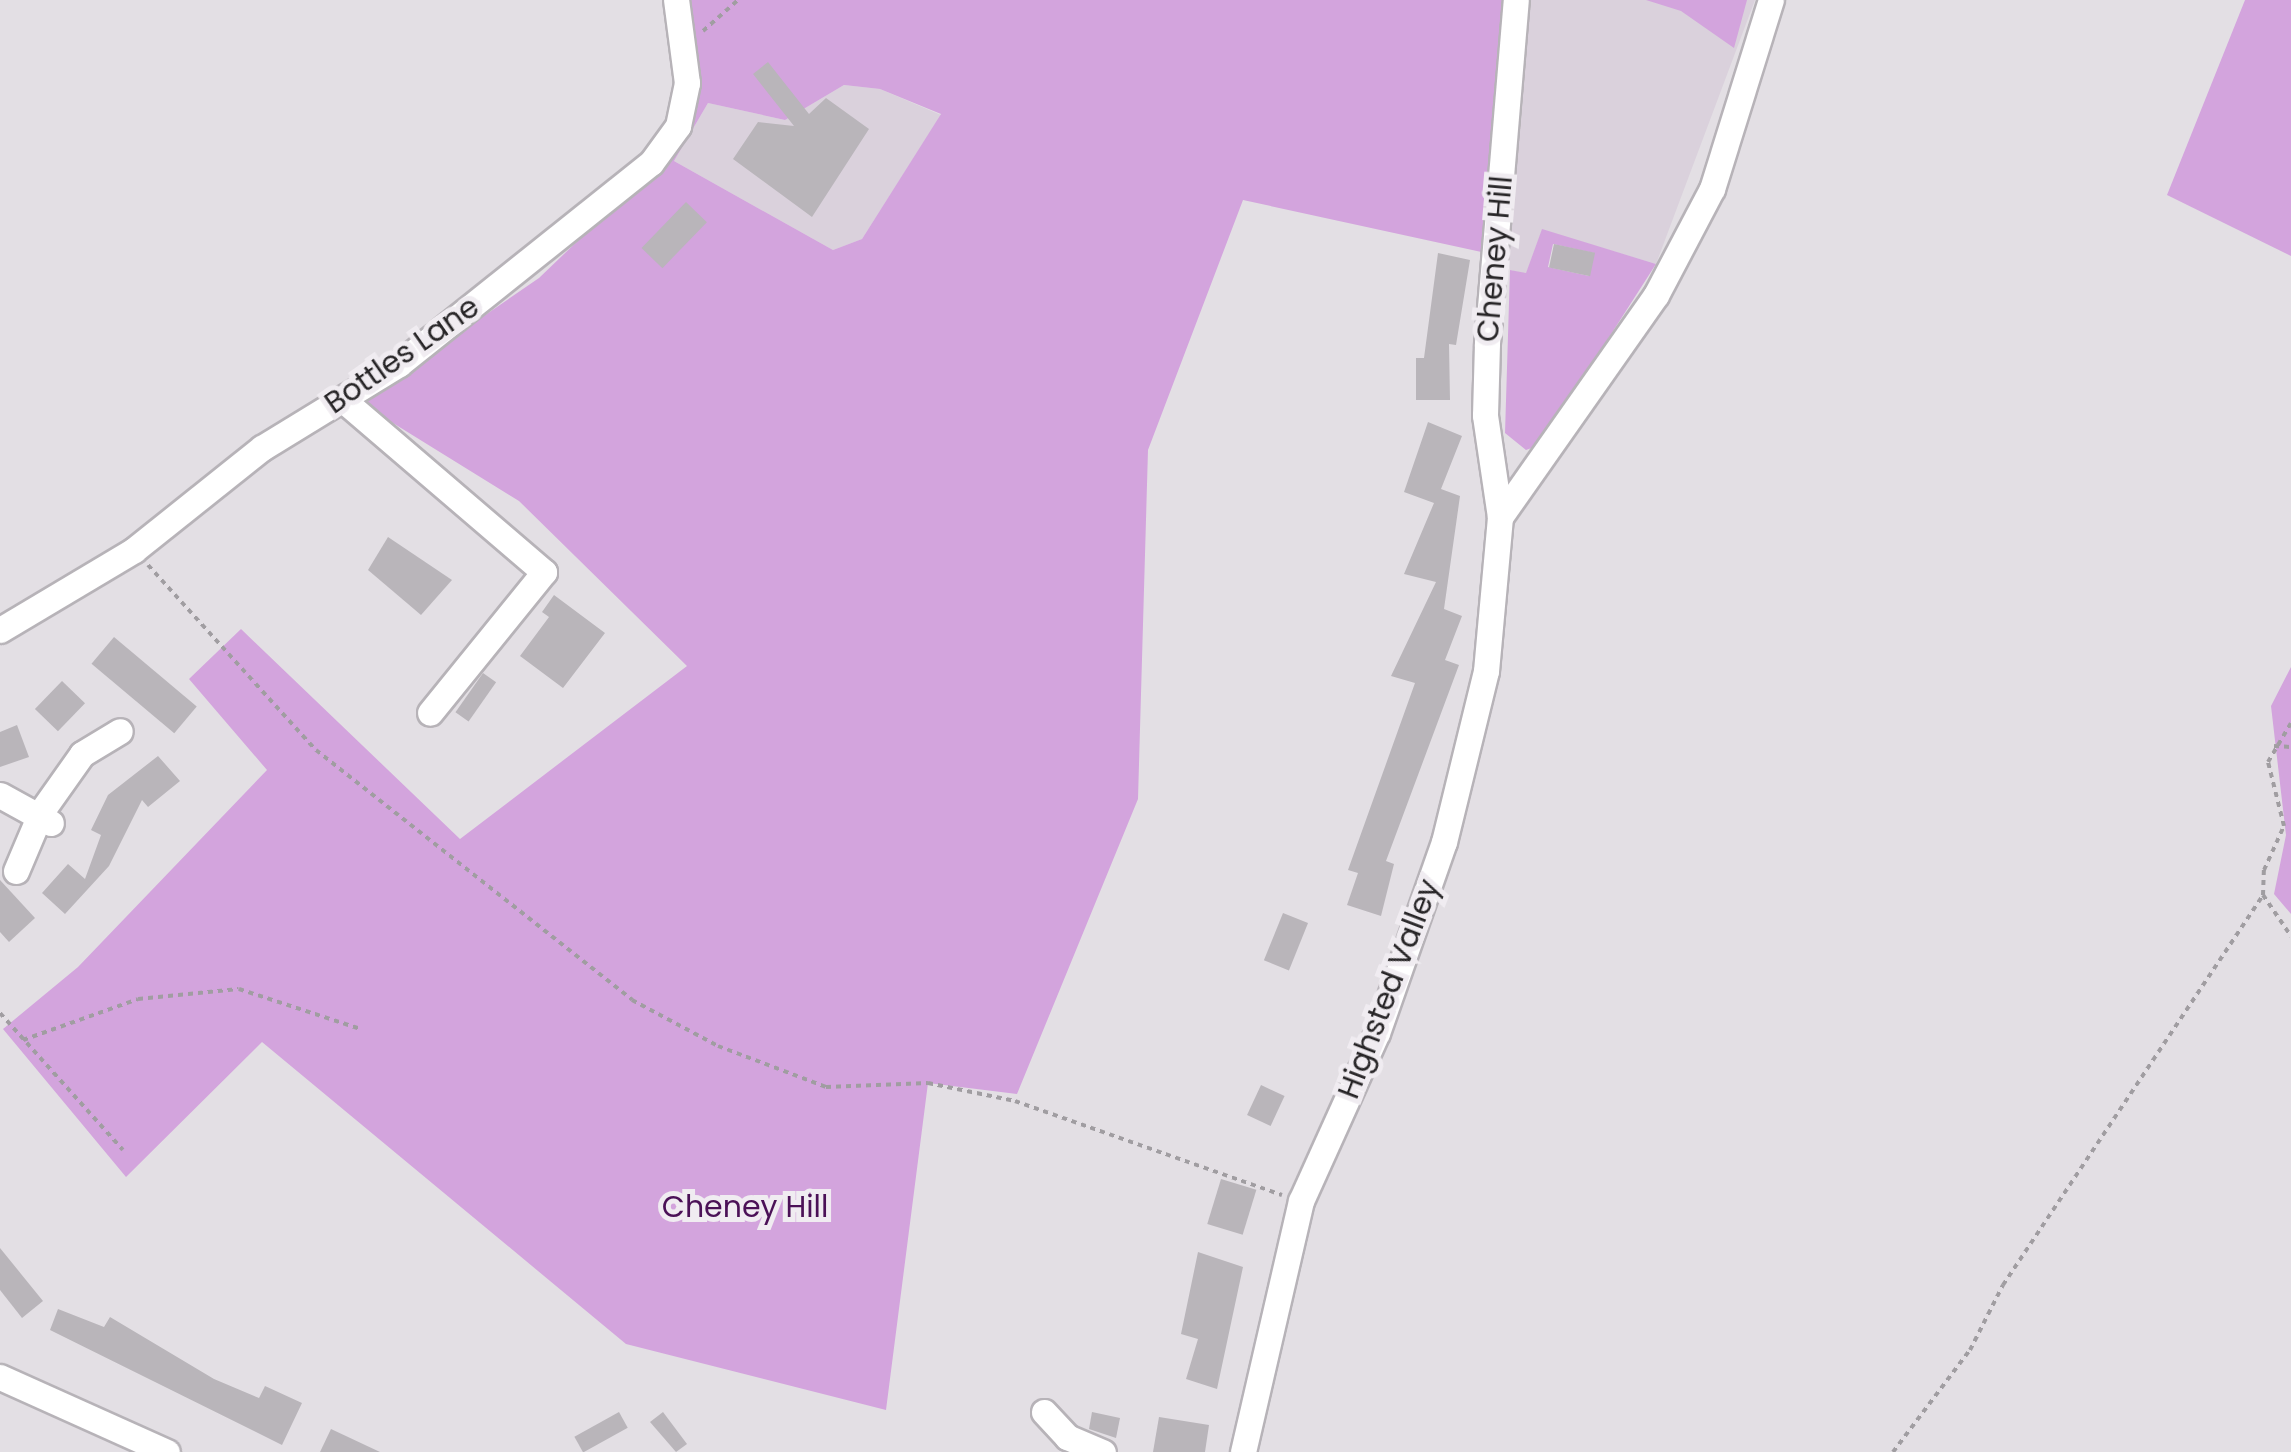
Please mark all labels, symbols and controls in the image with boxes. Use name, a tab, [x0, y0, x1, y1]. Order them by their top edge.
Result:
street label: Cheney Hill	[1470, 174, 1520, 344]
street label: Bottles Lane	[318, 289, 486, 421]
street label: Highsted Valley	[1331, 874, 1447, 1104]
park label: Cheney Hill	[662, 1189, 828, 1225]

